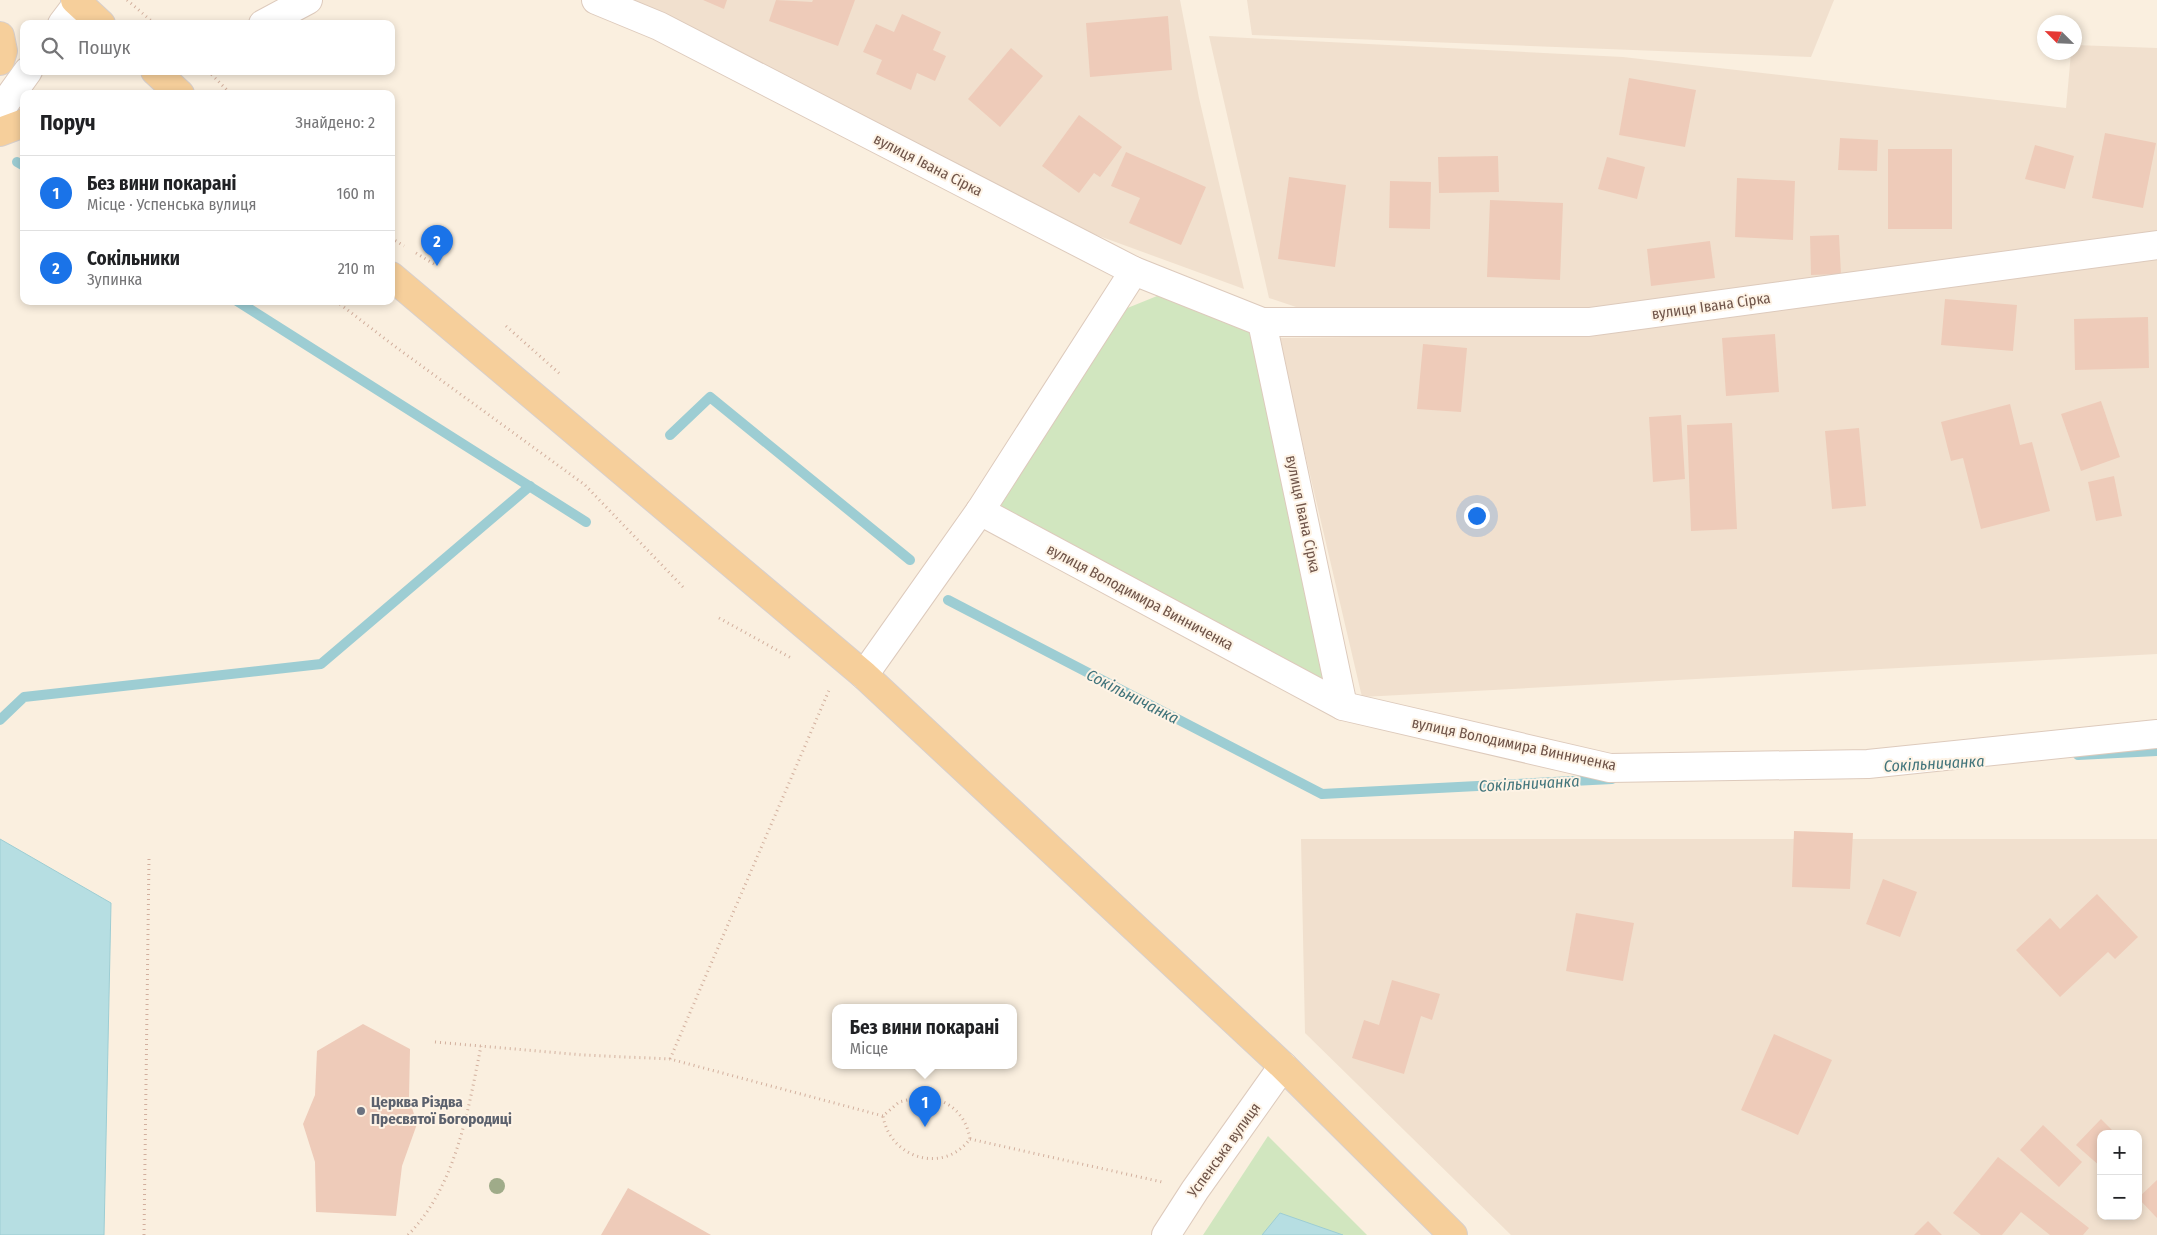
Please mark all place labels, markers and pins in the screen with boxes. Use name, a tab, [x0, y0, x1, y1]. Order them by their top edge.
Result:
pin: 2	[421, 225, 453, 266]
pin: 1	[909, 1086, 941, 1127]
place label: Церква Різдва Пресвятої Богородиці	[371, 1093, 512, 1128]
marker: Церква Різдва Пресвятої Богородиці	[355, 1105, 367, 1117]

